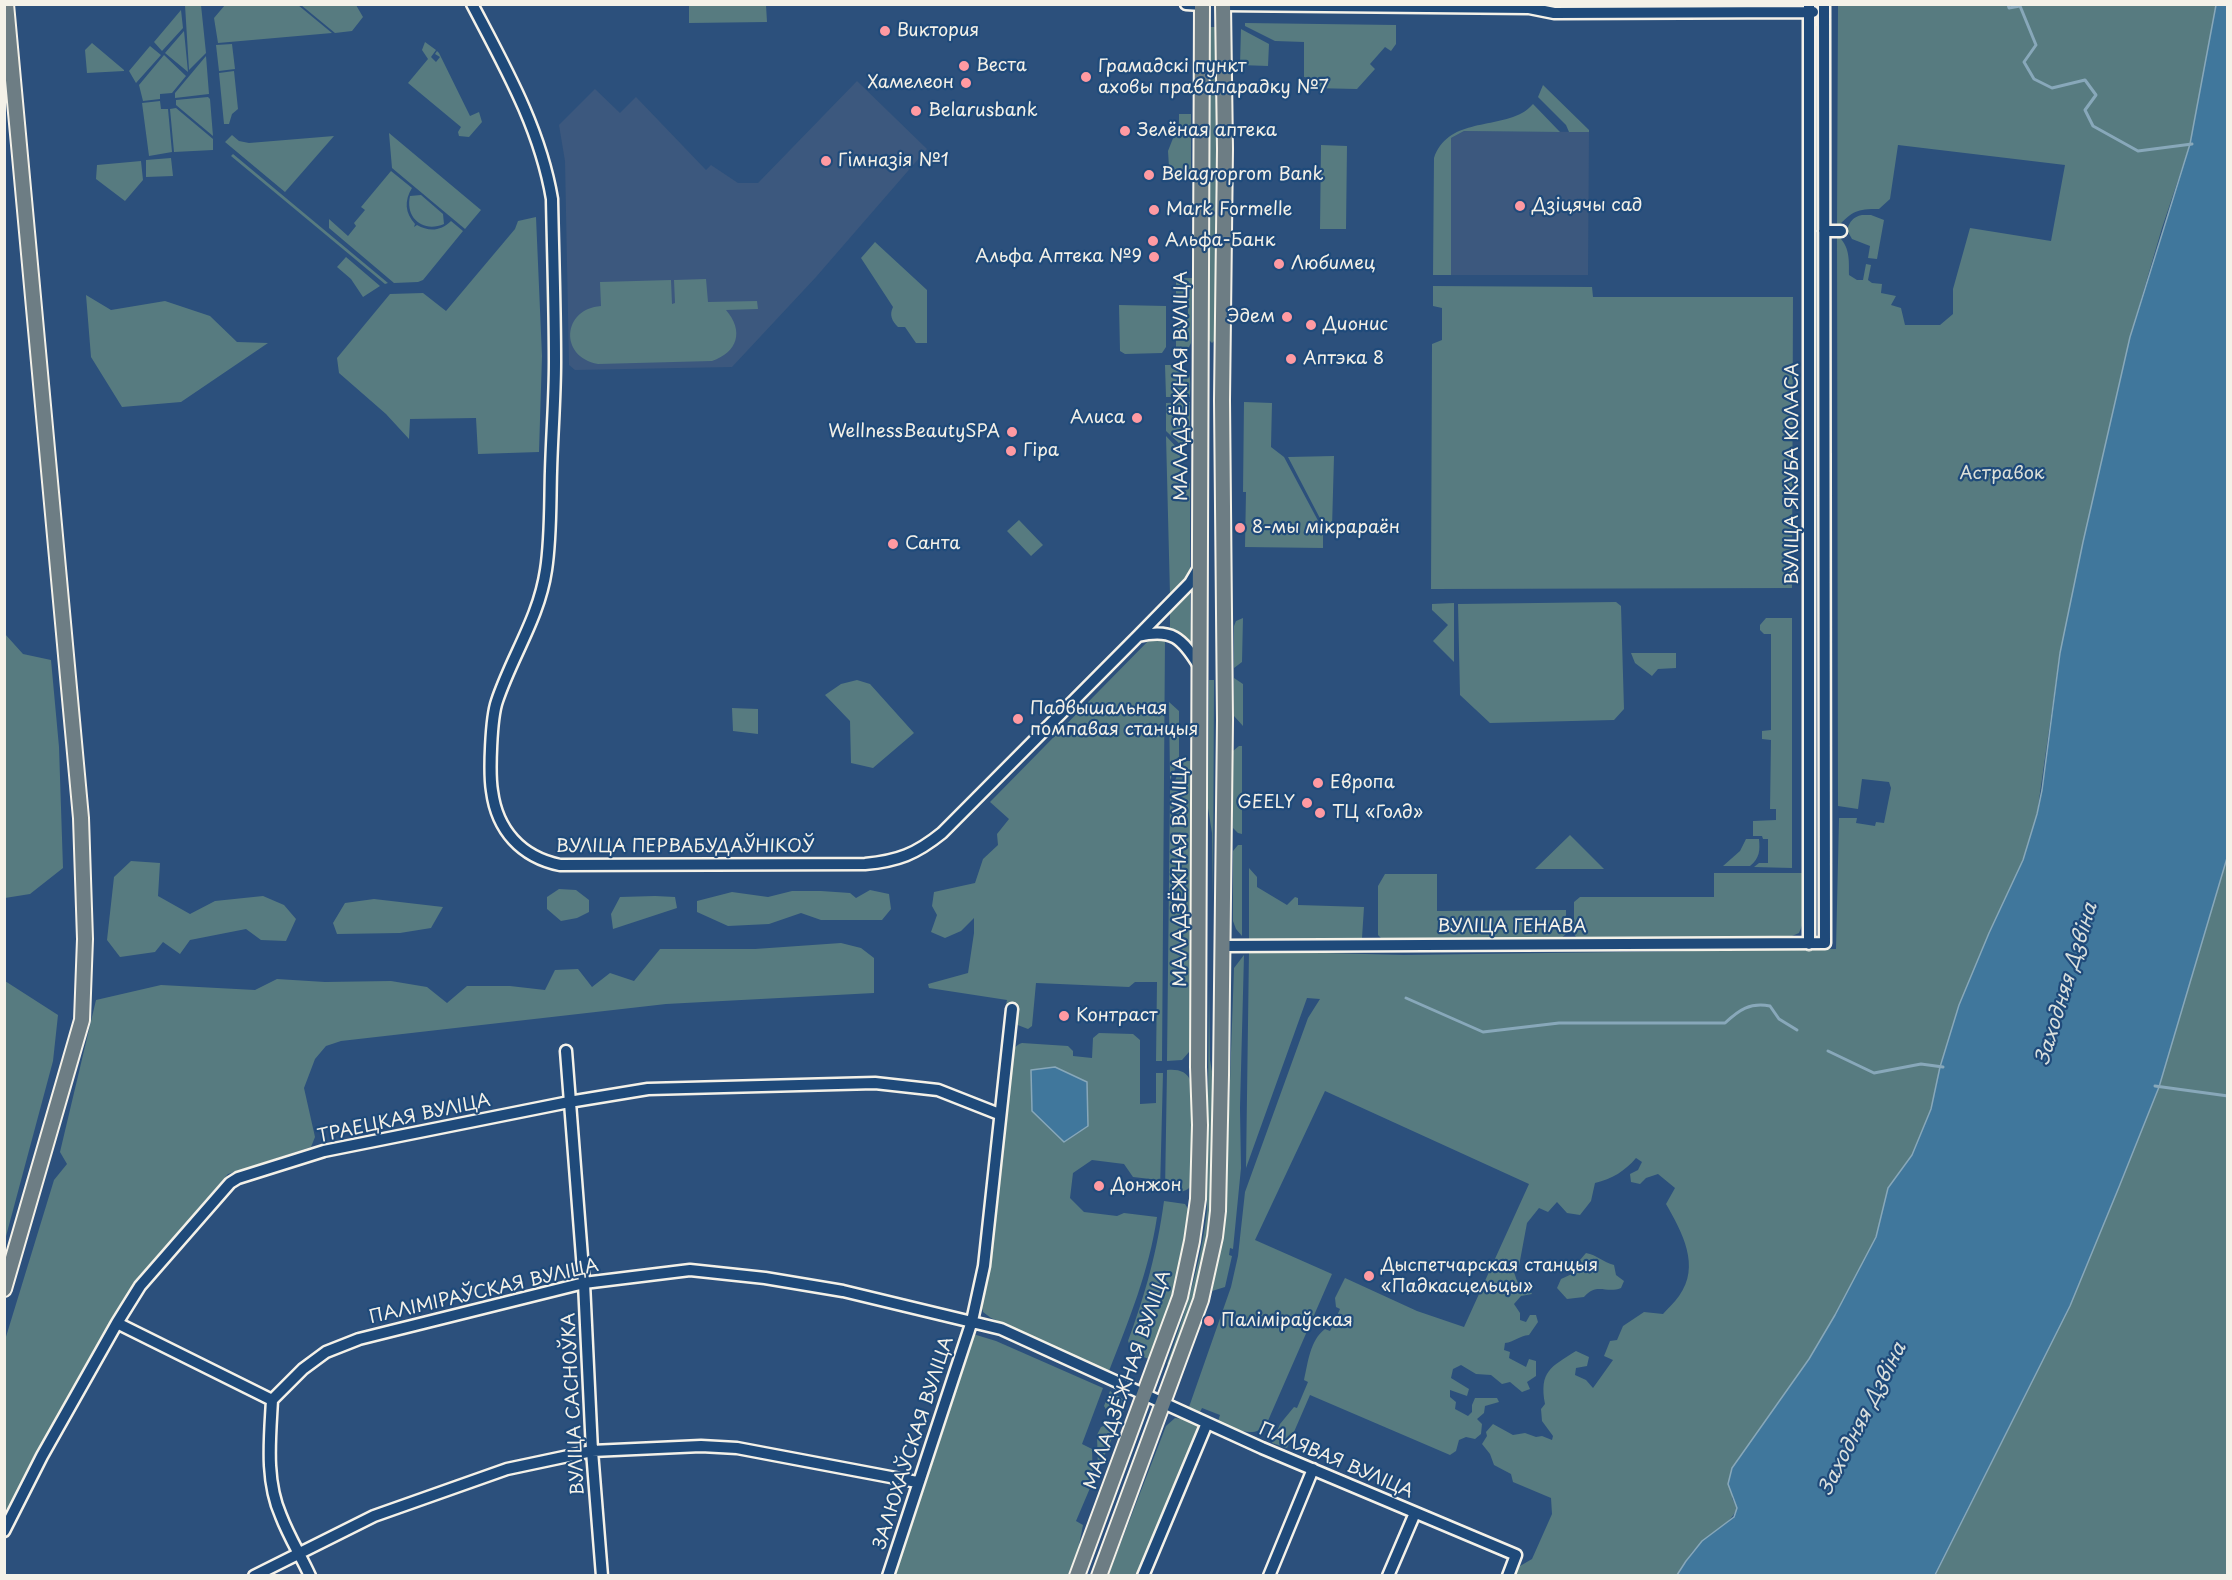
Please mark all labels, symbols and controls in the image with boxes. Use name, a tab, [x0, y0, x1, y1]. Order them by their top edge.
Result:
place label: Виктория	[897, 20, 979, 42]
marker: Виктория	[878, 24, 892, 38]
place label: Веста	[976, 55, 1027, 77]
place label: Грамадскі пункт аховы правапарадку №7	[1098, 56, 1329, 98]
marker: Веста	[957, 59, 971, 73]
marker: Грамадскі пункт аховы правапарадку №7	[1079, 70, 1093, 84]
place label: Хамелеон	[868, 72, 954, 94]
marker: Хамелеон	[959, 76, 973, 90]
place label: Belarusbank	[928, 100, 1038, 122]
marker: Belarusbank	[909, 104, 923, 118]
place label: Зелёная аптека	[1137, 120, 1277, 142]
marker: Зелёная аптека	[1118, 124, 1132, 138]
place label: Гімназія №1	[838, 150, 949, 172]
marker: Гімназія №1	[819, 154, 833, 168]
place label: Belagroprom Bank	[1161, 164, 1324, 186]
marker: Belagroprom Bank	[1142, 168, 1156, 182]
place label: Дзіцячы сад	[1532, 195, 1642, 217]
place label: Mark Formelle	[1166, 199, 1292, 221]
marker: Дзіцячы сад	[1513, 199, 1527, 213]
marker: Mark Formelle	[1147, 203, 1161, 217]
place label: Альфа-Банк	[1165, 230, 1275, 252]
marker: Альфа-Банк	[1146, 234, 1160, 248]
place label: Альфа Аптека №9	[975, 246, 1142, 268]
marker: Альфа Аптека №9	[1147, 250, 1161, 264]
place label: Любимец	[1291, 253, 1375, 275]
marker: Любимец	[1272, 257, 1286, 271]
street label: МАЛАДЗЁЖНАЯ ВУЛІЦА	[1171, 271, 1193, 501]
place label: Эдем	[1227, 306, 1275, 328]
marker: Эдем	[1280, 310, 1294, 324]
place label: Дионис	[1323, 314, 1388, 336]
marker: Дионис	[1304, 318, 1318, 332]
place label: Аптэка 8	[1303, 348, 1384, 370]
marker: Аптэка 8	[1284, 352, 1298, 366]
street label: ВУЛІЦА ЯКУБА КОЛАСА	[1782, 363, 1804, 585]
place label: Алиса	[1070, 407, 1125, 429]
marker: Алиса	[1130, 411, 1144, 425]
place label: WellnessBeautySPA	[828, 421, 1000, 443]
marker: WellnessBeautySPA	[1005, 425, 1019, 439]
place label: Гіра	[1023, 440, 1059, 462]
marker: Гіра	[1004, 444, 1018, 458]
park label: Астравок	[1959, 463, 2045, 485]
place label: 8-мы мікрараён	[1252, 517, 1400, 539]
marker: 8-мы мікрараён	[1233, 521, 1247, 535]
place label: Санта	[905, 533, 960, 555]
marker: Санта	[886, 537, 900, 551]
place label: Падвышальная помпавая станцыя	[1030, 698, 1199, 740]
marker: Падвышальная помпавая станцыя	[1011, 712, 1025, 726]
street label: МАЛАДЗЁЖНАЯ ВУЛІЦА	[1170, 757, 1192, 987]
place label: Европа	[1330, 772, 1395, 794]
marker: Европа	[1311, 776, 1325, 790]
place label: GEELY	[1237, 792, 1295, 814]
marker: GEELY	[1300, 796, 1314, 810]
place label: ТЦ «Голд»	[1332, 802, 1423, 824]
marker: ТЦ «Голд»	[1313, 806, 1327, 820]
street label: ВУЛІЦА ПЕРВАБУДАЎНІКОЎ	[556, 836, 814, 858]
water label: Заходняя Дзвіна	[2031, 900, 2103, 1068]
street label: ВУЛІЦА ГЕНАВА	[1437, 916, 1587, 938]
place label: Контраст	[1076, 1005, 1158, 1027]
marker: Контраст	[1057, 1009, 1071, 1023]
street label: ТРАЕЦКАЯ ВУЛІЦА	[315, 1090, 493, 1148]
place label: Донжон	[1111, 1175, 1182, 1197]
marker: Донжон	[1092, 1179, 1106, 1193]
street label: ПАЛІМІРАЎСКАЯ ВУЛІЦА	[367, 1255, 601, 1329]
place label: Дыспетчарская станцыя «Падкасцельцы»	[1381, 1255, 1598, 1298]
street label: МАЛАДЗЁЖНАЯ ВУЛІЦА	[1080, 1268, 1176, 1492]
marker: Дыспетчарская станцыя «Падкасцельцы»	[1362, 1269, 1376, 1283]
place label: Паліміраўская	[1221, 1310, 1353, 1332]
street label: ВУЛІЦА САСНОЎКА	[558, 1312, 590, 1496]
marker: Паліміраўская	[1202, 1314, 1216, 1328]
street label: ЗАЛЮХАЎСКАЯ ВУЛІЦА	[869, 1334, 959, 1552]
water label: Заходняя Дзвіна	[1814, 1339, 1912, 1499]
street label: ПАЛЯВАЯ ВУЛІЦА	[1256, 1419, 1416, 1503]

